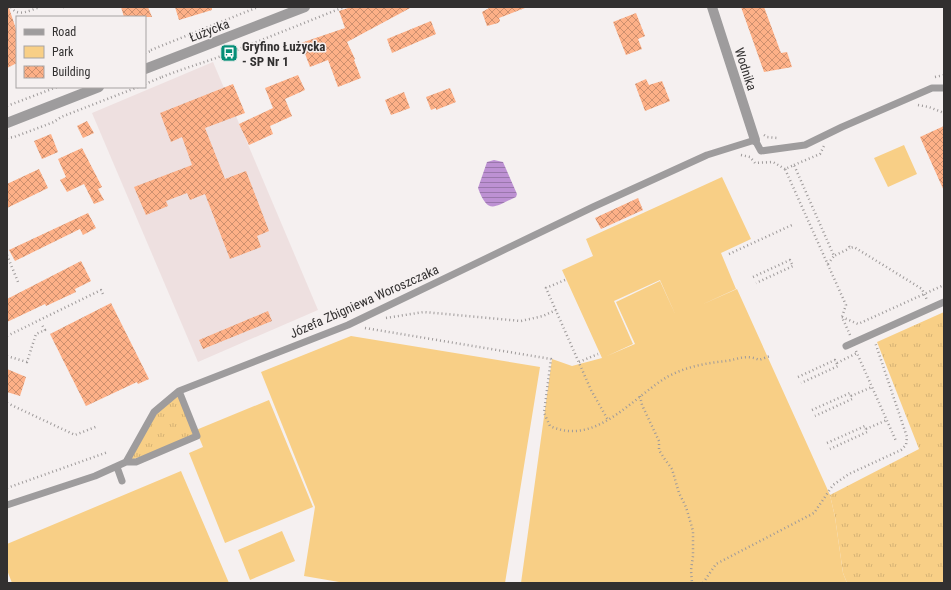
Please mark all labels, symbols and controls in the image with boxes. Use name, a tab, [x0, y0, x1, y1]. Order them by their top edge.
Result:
legend	[16, 16, 146, 88]
street label: Łużycka	[187, 16, 231, 45]
text: Road	[52, 25, 76, 39]
place label: Gryfino Łużycka - SP Nr 1	[242, 39, 325, 69]
bus stop icon: Gryfino Łużycka - SP Nr 1	[219, 43, 239, 63]
text: Park	[52, 45, 74, 59]
street label: Wodnika	[732, 46, 759, 92]
text: Building	[52, 65, 90, 79]
street label: Józefa Zbigniewa Woroszczaka	[287, 262, 441, 341]

